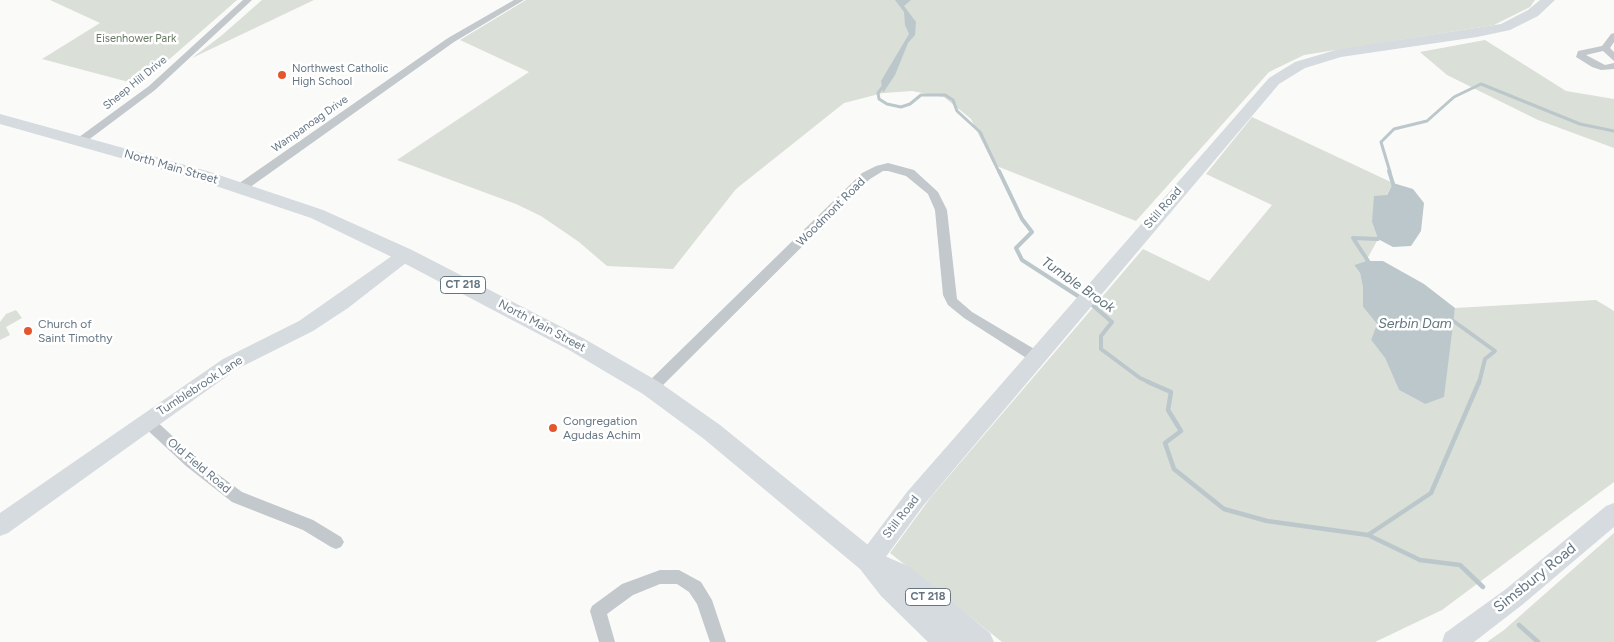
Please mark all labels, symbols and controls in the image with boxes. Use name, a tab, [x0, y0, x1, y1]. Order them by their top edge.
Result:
park label: Eisenhower Park	[96, 32, 176, 46]
street label: Sheep Hill Drive	[101, 53, 169, 113]
place label: Northwest Catholic High School	[292, 62, 388, 88]
marker: Northwest Catholic High School	[276, 69, 288, 81]
street label: Wampanoag Drive	[269, 93, 351, 155]
street label: North Main Street	[122, 147, 220, 187]
street label: Woodmont Road	[794, 175, 868, 249]
street label: Still Road	[1141, 184, 1185, 232]
water label: Tumble Brook	[1038, 254, 1118, 316]
road number: CT 218	[440, 276, 486, 294]
street label: North Main Street	[496, 297, 588, 355]
water label: Serbin Dam	[1378, 316, 1452, 332]
place label: Church of Saint Timothy	[38, 317, 113, 345]
marker: Church of Saint Timothy	[22, 325, 34, 337]
street label: Tumblebrook Lane	[155, 353, 245, 419]
place label: Congregation Agudas Achim	[563, 414, 641, 442]
marker: Congregation Agudas Achim	[547, 422, 559, 434]
street label: Old Field Road	[164, 435, 234, 497]
street label: Still Road	[880, 493, 922, 541]
street label: Simsbury Road	[1490, 539, 1580, 617]
road number: CT 218	[906, 588, 950, 606]

